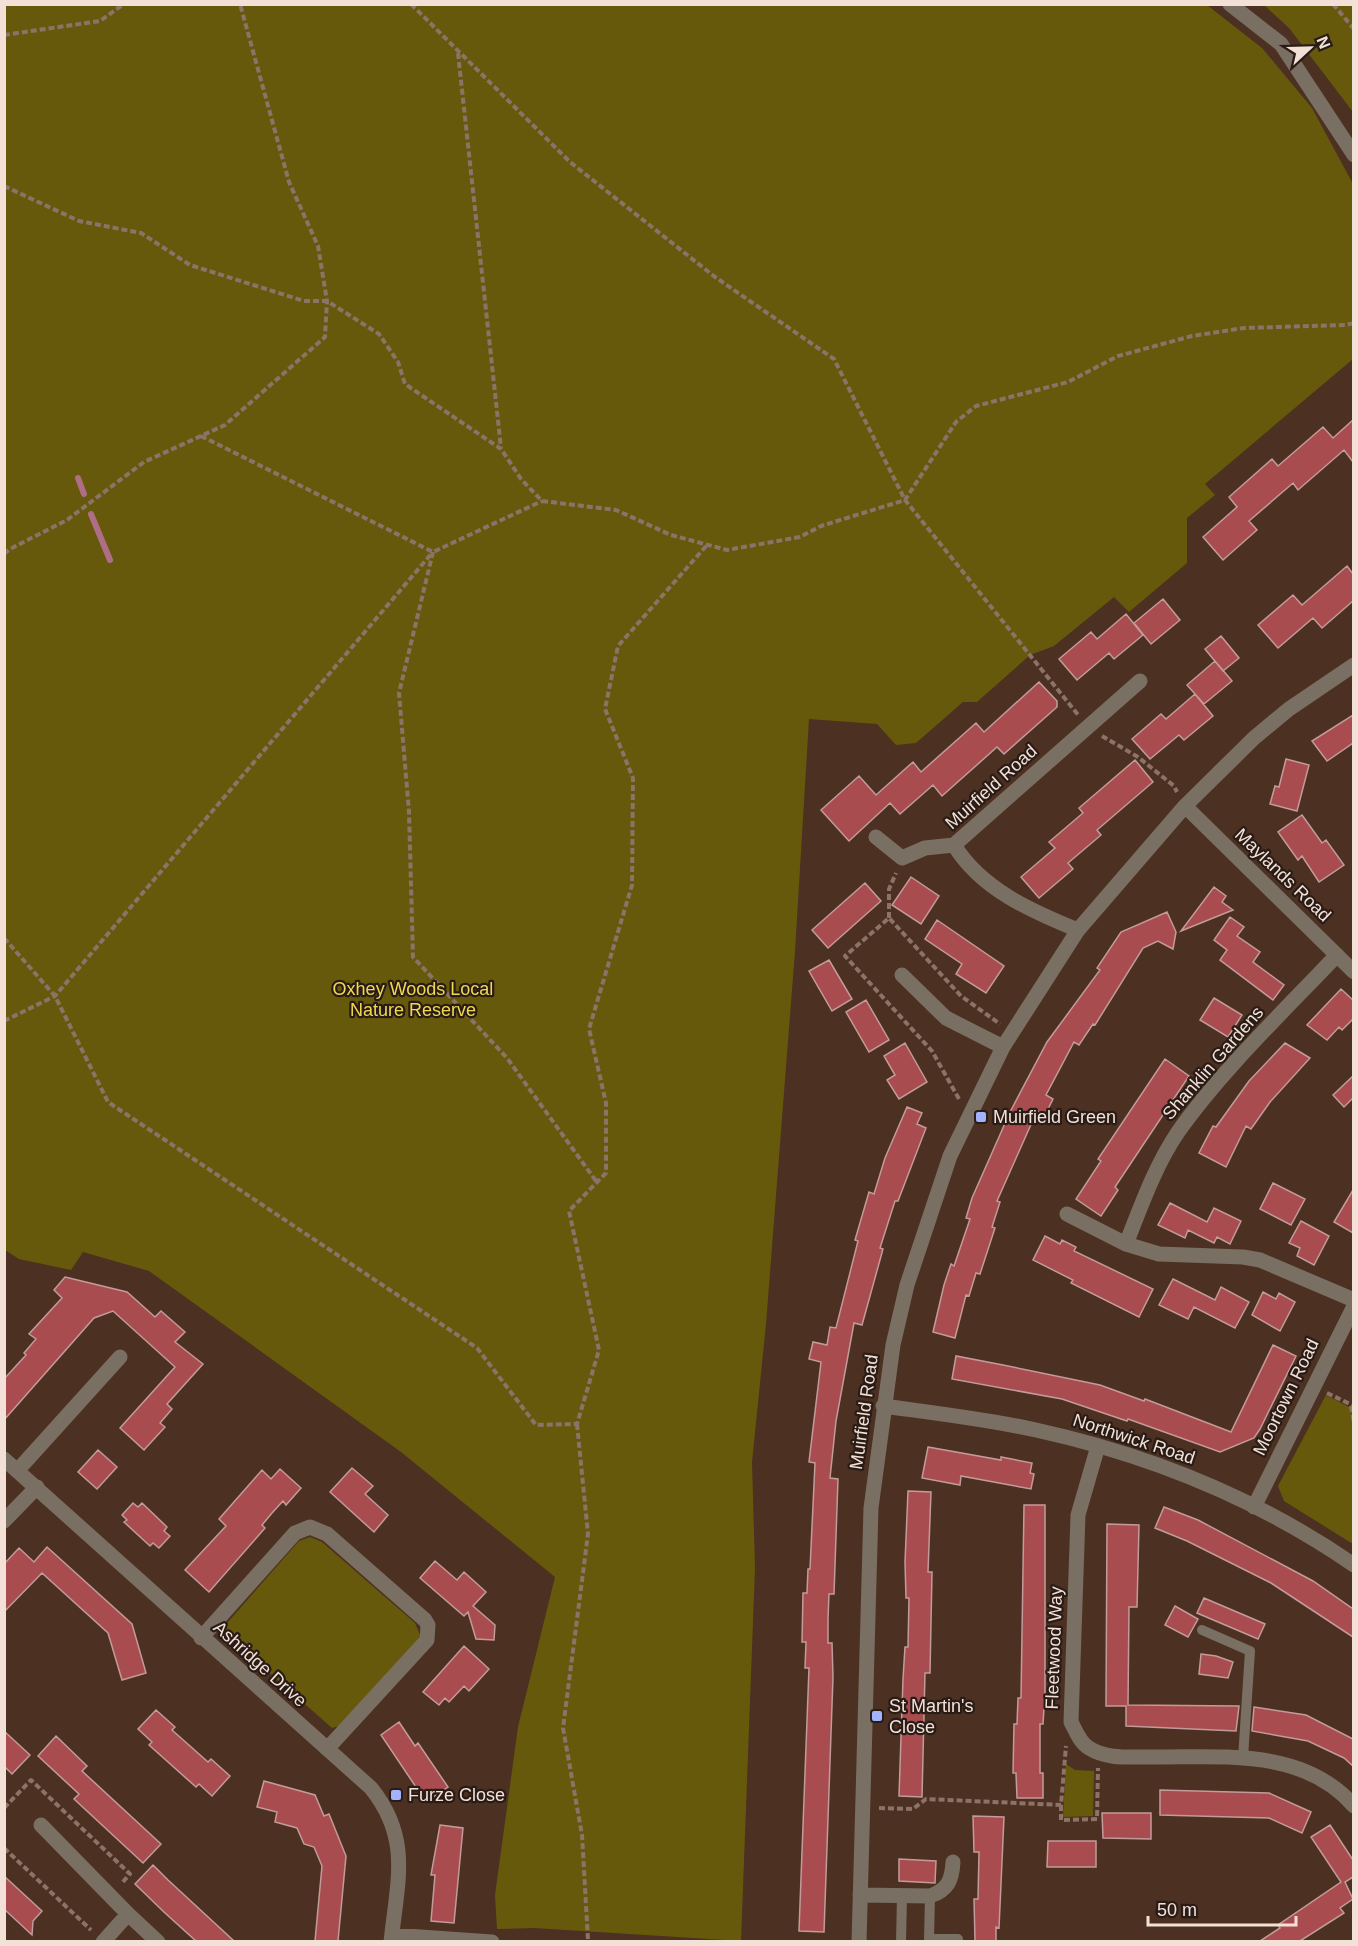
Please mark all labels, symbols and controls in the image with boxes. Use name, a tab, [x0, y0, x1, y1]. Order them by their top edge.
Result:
north arrow	[1280, 18, 1340, 78]
text: N	[1313, 34, 1333, 51]
street label: Muirfield Road	[941, 741, 1041, 833]
street label: Maylands Road	[1231, 824, 1335, 926]
park label: Oxhey Woods Local Nature Reserve	[333, 979, 493, 1020]
street label: Shanklin Gardens	[1159, 1002, 1267, 1124]
place label: Muirfield Green	[993, 1107, 1116, 1127]
marker: Muirfield Green	[974, 1110, 988, 1124]
street label: Moortown Road	[1249, 1336, 1323, 1458]
street label: Muirfield Road	[846, 1353, 882, 1471]
street label: Northwick Road	[1070, 1410, 1198, 1468]
street label: Fleetwood Way	[1042, 1586, 1066, 1710]
street label: Ashridge Drive	[209, 1617, 311, 1711]
place label: St Martin's Close	[889, 1696, 973, 1737]
marker: St Martin's Close	[870, 1709, 884, 1723]
place label: Furze Close	[408, 1785, 505, 1805]
marker: Furze Close	[389, 1788, 403, 1802]
scale bar	[1148, 1889, 1296, 1927]
text: 50 m	[1157, 1900, 1197, 1920]

